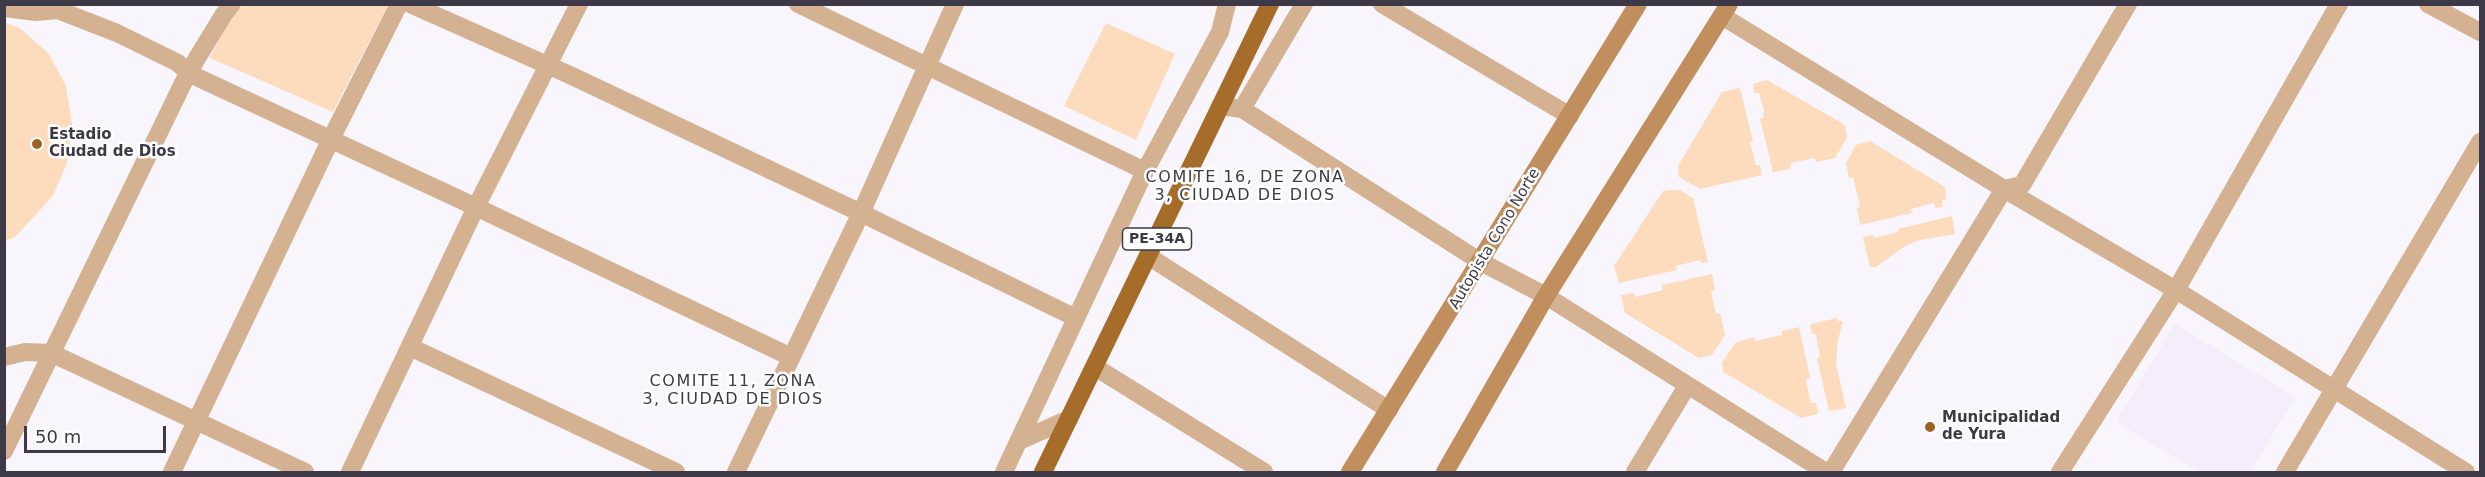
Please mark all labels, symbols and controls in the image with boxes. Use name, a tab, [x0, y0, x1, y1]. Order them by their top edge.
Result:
place label: Estadio Ciudad de Dios	[49, 126, 176, 161]
marker: Estadio Ciudad de Dios	[30, 137, 44, 151]
street label: Autopista Cono Norte	[1446, 165, 1544, 313]
district label: COMITE 16, DE ZONA 3, CIUDAD DE DIOS	[1146, 168, 1344, 206]
road number: PE-34A	[1122, 228, 1192, 250]
district label: COMITE 11, ZONA 3, CIUDAD DE DIOS	[642, 372, 824, 410]
place label: Municipalidad de Yura	[1942, 409, 2060, 444]
scale bar	[27, 414, 170, 452]
marker: Municipalidad de Yura	[1923, 420, 1937, 434]
text: 50 m	[35, 426, 81, 447]

